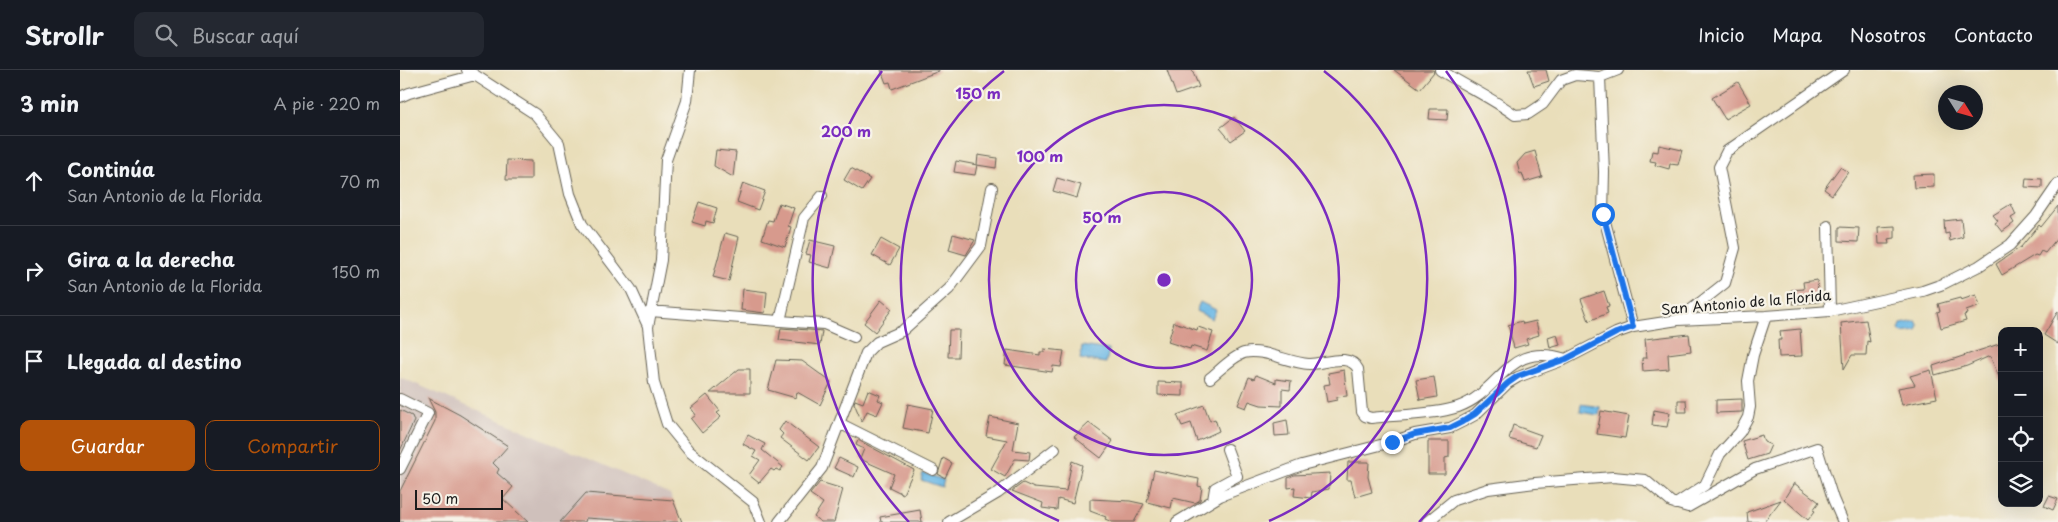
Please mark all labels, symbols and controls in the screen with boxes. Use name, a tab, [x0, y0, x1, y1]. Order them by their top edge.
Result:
search box	[134, 12, 484, 57]
text: Strollr	[25, 17, 104, 53]
icon: search	[152, 21, 180, 49]
text: Buscar aquí	[192, 21, 299, 49]
text: Inicio	[1698, 21, 1745, 48]
text: Mapa	[1773, 21, 1822, 48]
text: Nosotros	[1850, 21, 1926, 48]
text: Contacto	[1954, 21, 2033, 48]
text: 150 m	[955, 81, 1001, 104]
north arrow	[1938, 85, 1983, 130]
text: 3 min	[20, 87, 79, 119]
text: A pie · 220 m	[274, 91, 380, 115]
text: 200 m	[821, 119, 871, 142]
text: 100 m	[1017, 144, 1063, 167]
text: Continúa	[67, 155, 155, 183]
icon: ahead	[20, 167, 48, 195]
text: 70 m	[340, 169, 380, 193]
text: San Antonio de la Florida	[67, 183, 262, 207]
route start	[1592, 203, 1615, 226]
text: 50 m	[1083, 205, 1121, 228]
text: Gira a la derecha	[67, 245, 235, 273]
icon: right	[20, 257, 48, 285]
text: 150 m	[332, 259, 380, 283]
centre of rings	[1155, 271, 1173, 289]
text: San Antonio de la Florida	[67, 273, 262, 297]
street label: San Antonio de la Florida	[1660, 284, 1832, 320]
map controls	[1998, 327, 2043, 507]
button: +	[1998, 327, 2043, 372]
icon: arrive	[20, 347, 48, 375]
text: Llegada al destino	[67, 347, 241, 375]
button: −	[1998, 372, 2043, 417]
button: locate	[1998, 417, 2043, 462]
button: Guardar	[20, 420, 195, 471]
button: Compartir	[205, 420, 380, 471]
route end	[1381, 431, 1404, 454]
button: layers	[1998, 462, 2043, 507]
scale bar	[415, 487, 502, 510]
text: 50 m	[422, 488, 458, 509]

